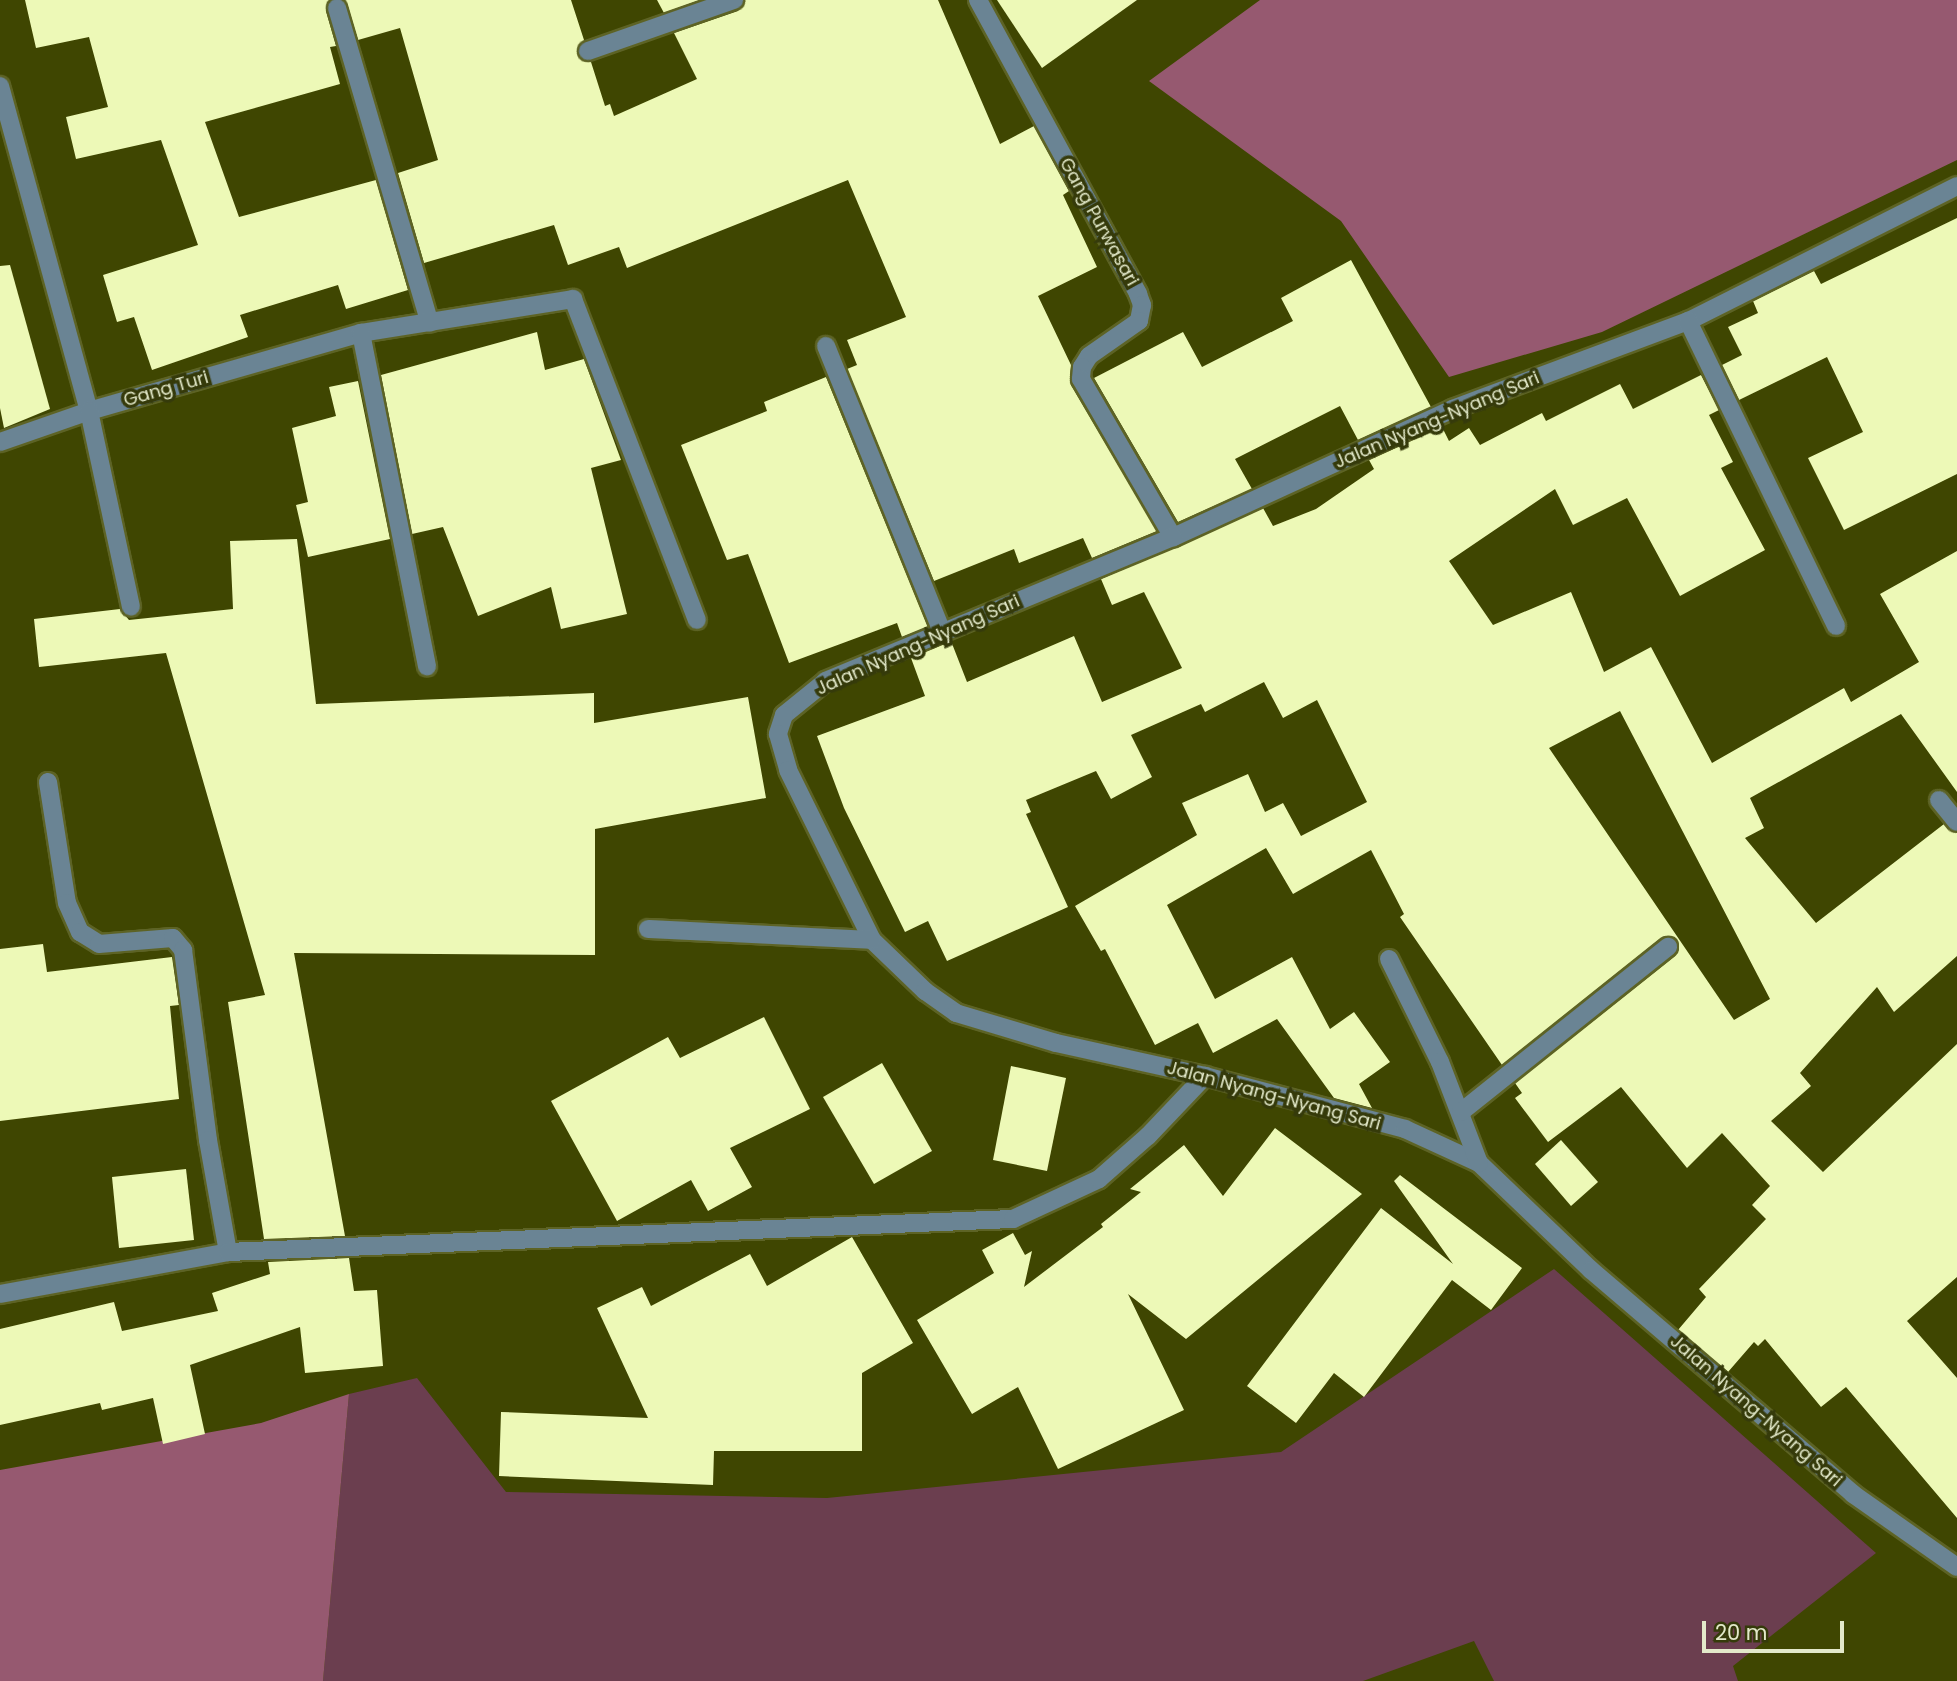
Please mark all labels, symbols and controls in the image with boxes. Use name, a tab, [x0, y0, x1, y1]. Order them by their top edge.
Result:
street label: Gang Purwasari	[1055, 154, 1143, 290]
street label: Gang Turi	[121, 367, 211, 411]
street label: Jalan Nyang-Nyang Sari	[1331, 367, 1543, 473]
street label: Jalan Nyang-Nyang Sari	[813, 590, 1023, 700]
street label: Jalan Nyang-Nyang Sari	[1165, 1057, 1383, 1135]
street label: Jalan Nyang-Nyang Sari	[1666, 1331, 1846, 1491]
scale bar	[1705, 1608, 1847, 1652]
text: 20 m	[1715, 1618, 1768, 1647]

